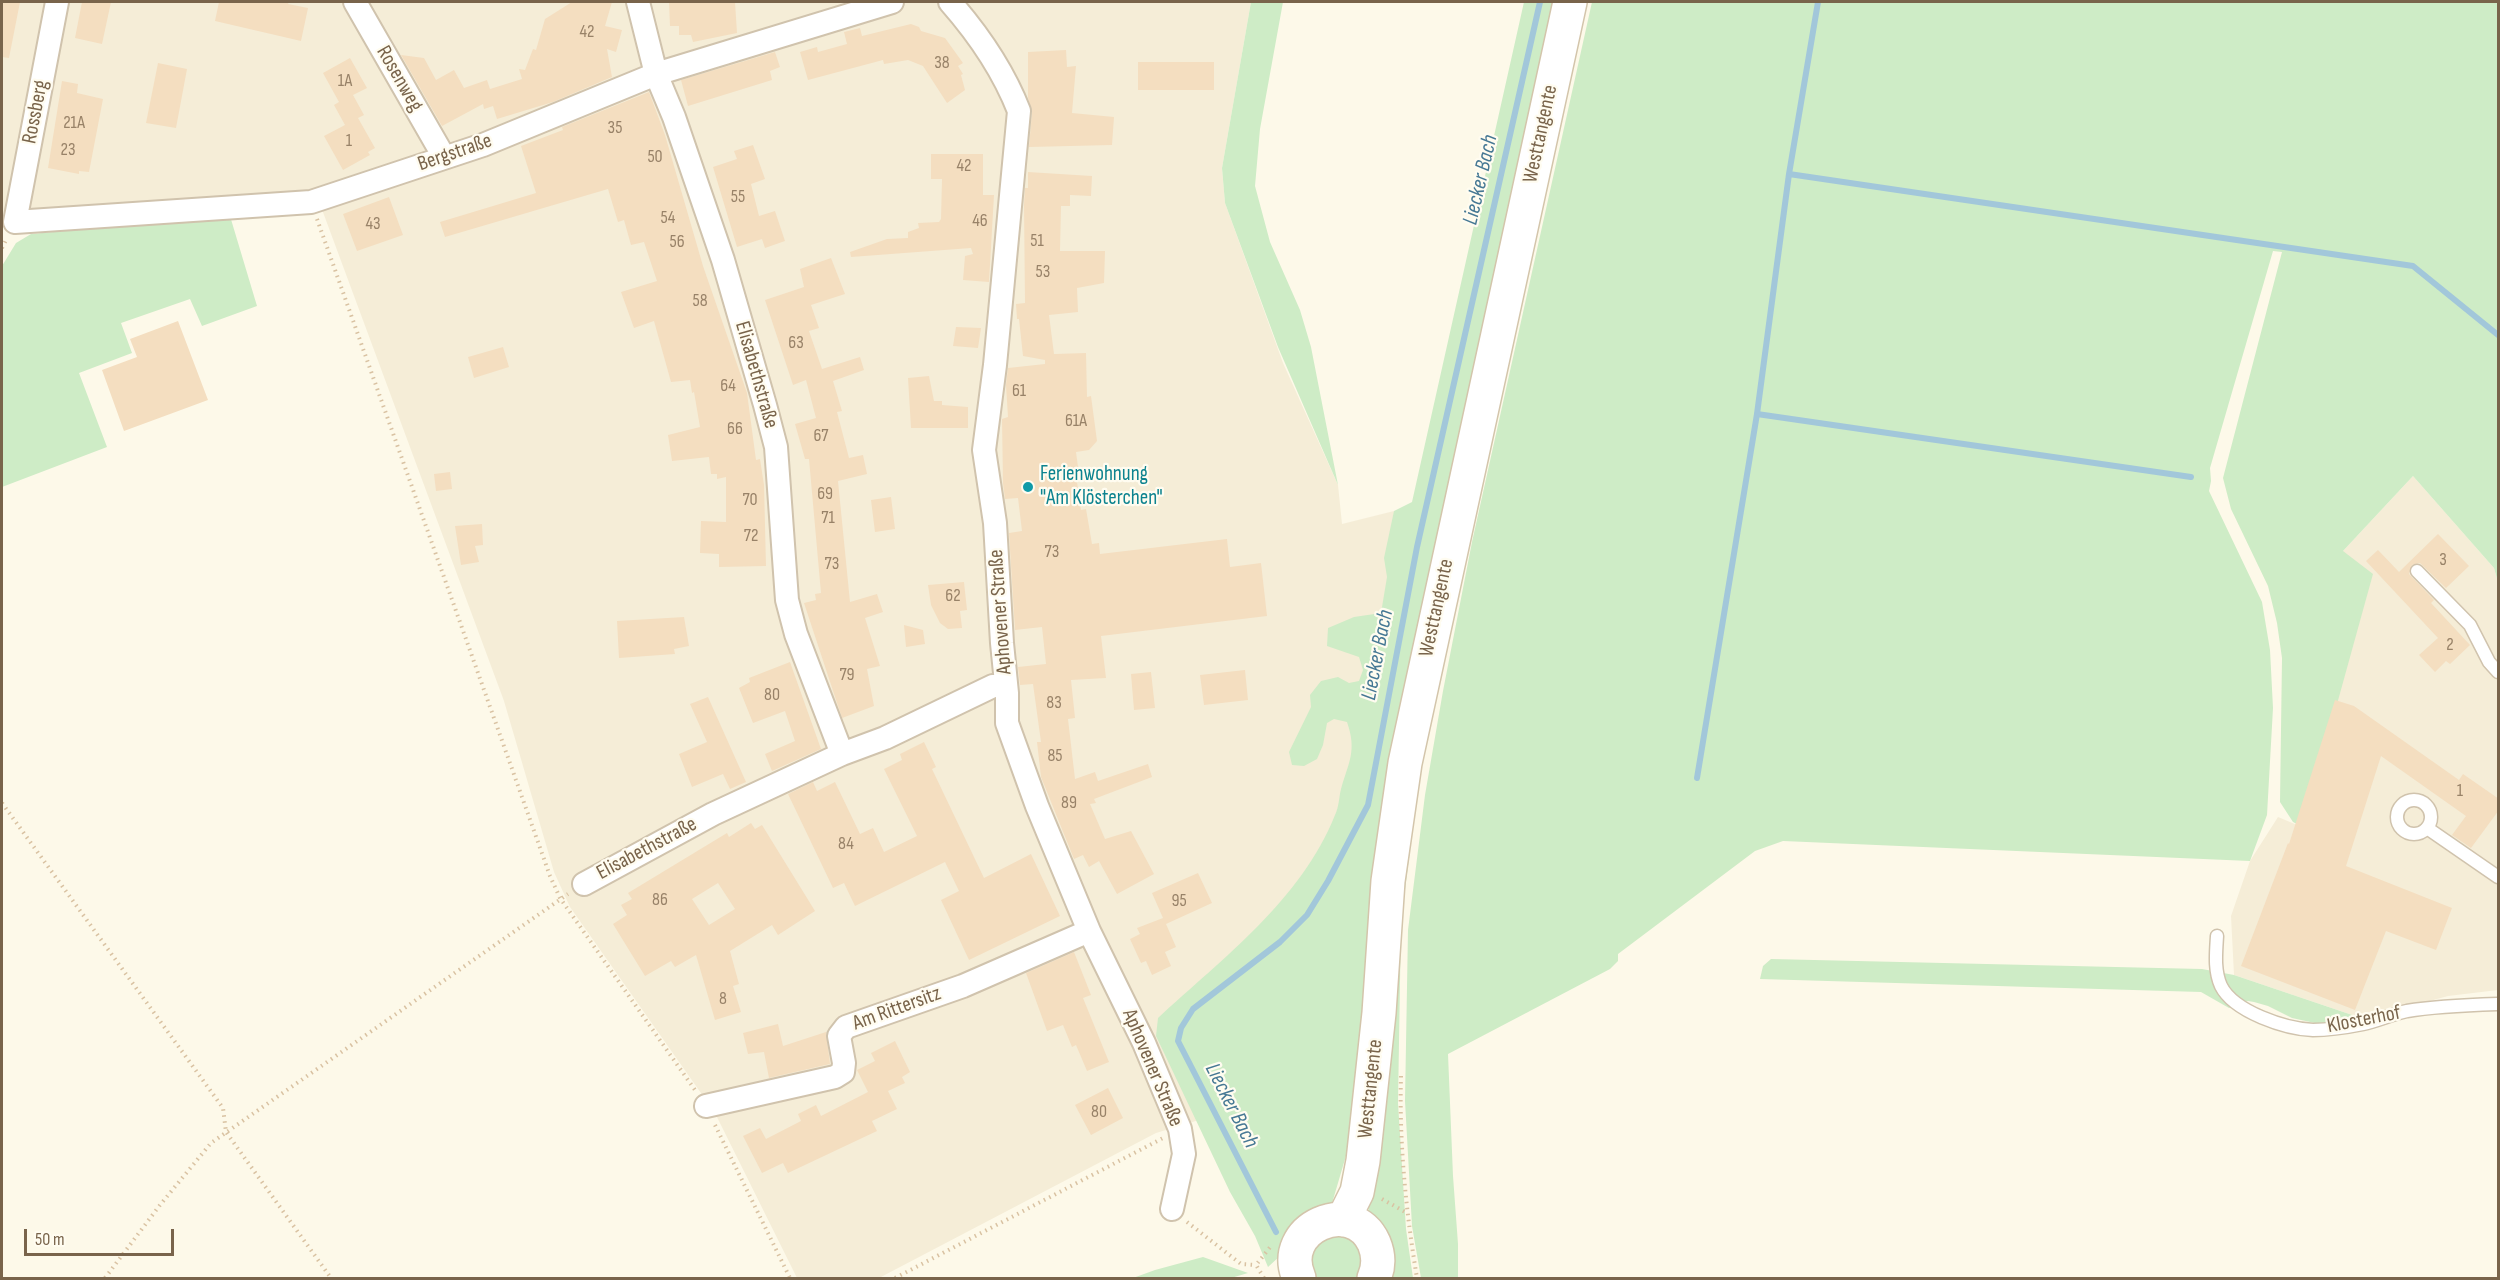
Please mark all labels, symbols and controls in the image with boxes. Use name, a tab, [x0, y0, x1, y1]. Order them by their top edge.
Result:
house number: 42	[579, 21, 595, 43]
street label: Rosenweg	[370, 42, 428, 116]
house number: 38	[934, 52, 950, 74]
house number: 1A	[338, 70, 352, 92]
street label: Rossberg	[18, 78, 54, 146]
street label: Westtangente	[1518, 83, 1564, 185]
house number: 21A	[63, 112, 85, 134]
house number: 35	[608, 117, 622, 139]
street label: Bergstraße	[415, 129, 495, 177]
house number: 1	[346, 130, 352, 152]
water label: Liecker Bach	[1458, 132, 1504, 228]
house number: 23	[61, 139, 75, 161]
house number: 50	[647, 146, 663, 168]
house number: 42	[956, 155, 972, 177]
house number: 55	[731, 186, 745, 208]
house number: 54	[661, 207, 675, 229]
house number: 46	[972, 210, 988, 232]
house number: 43	[365, 213, 381, 235]
house number: 51	[1030, 230, 1044, 252]
house number: 56	[669, 231, 685, 253]
house number: 53	[1036, 261, 1050, 283]
house number: 58	[692, 290, 708, 312]
street label: Elisabethstraße	[729, 319, 783, 431]
house number: 63	[788, 332, 804, 354]
house number: 64	[720, 375, 736, 397]
house number: 61	[1012, 380, 1026, 402]
house number: 61A	[1065, 410, 1087, 432]
house number: 66	[727, 418, 743, 440]
house number: 67	[813, 425, 829, 447]
place label: Ferienwohnung "Am Klösterchen"	[1040, 462, 1163, 512]
marker: Ferienwohnung "Am Klösterchen"	[1021, 480, 1035, 494]
house number: 69	[817, 483, 833, 505]
house number: 70	[742, 489, 758, 511]
house number: 71	[821, 507, 835, 529]
house number: 72	[744, 525, 758, 547]
house number: 73	[1045, 541, 1059, 563]
street label: Aphovener Straße	[984, 549, 1018, 675]
house number: 3	[2439, 549, 2447, 571]
house number: 73	[825, 553, 839, 575]
street label: Westtangente	[1414, 557, 1460, 659]
house number: 62	[945, 585, 961, 607]
water label: Liecker Bach	[1356, 608, 1400, 702]
house number: 2	[2446, 634, 2454, 656]
house number: 79	[839, 664, 855, 686]
house number: 80	[764, 684, 780, 706]
house number: 83	[1046, 692, 1062, 714]
house number: 85	[1047, 745, 1063, 767]
house number: 1	[2457, 780, 2463, 802]
house number: 89	[1061, 792, 1077, 814]
street label: Elisabethstraße	[593, 812, 701, 886]
house number: 84	[838, 833, 854, 855]
house number: 86	[652, 889, 668, 911]
house number: 95	[1171, 890, 1187, 912]
street label: Am Rittersitz	[849, 981, 945, 1037]
house number: 8	[719, 988, 727, 1010]
street label: Klosterhof	[2325, 1001, 2403, 1039]
street label: Aphovener Straße	[1116, 1005, 1188, 1131]
street label: Westtangente	[1353, 1038, 1389, 1140]
water label: Liecker Bach	[1198, 1059, 1264, 1153]
house number: 80	[1091, 1101, 1107, 1123]
scale bar	[27, 1217, 177, 1255]
text: 50 m	[35, 1229, 65, 1250]

